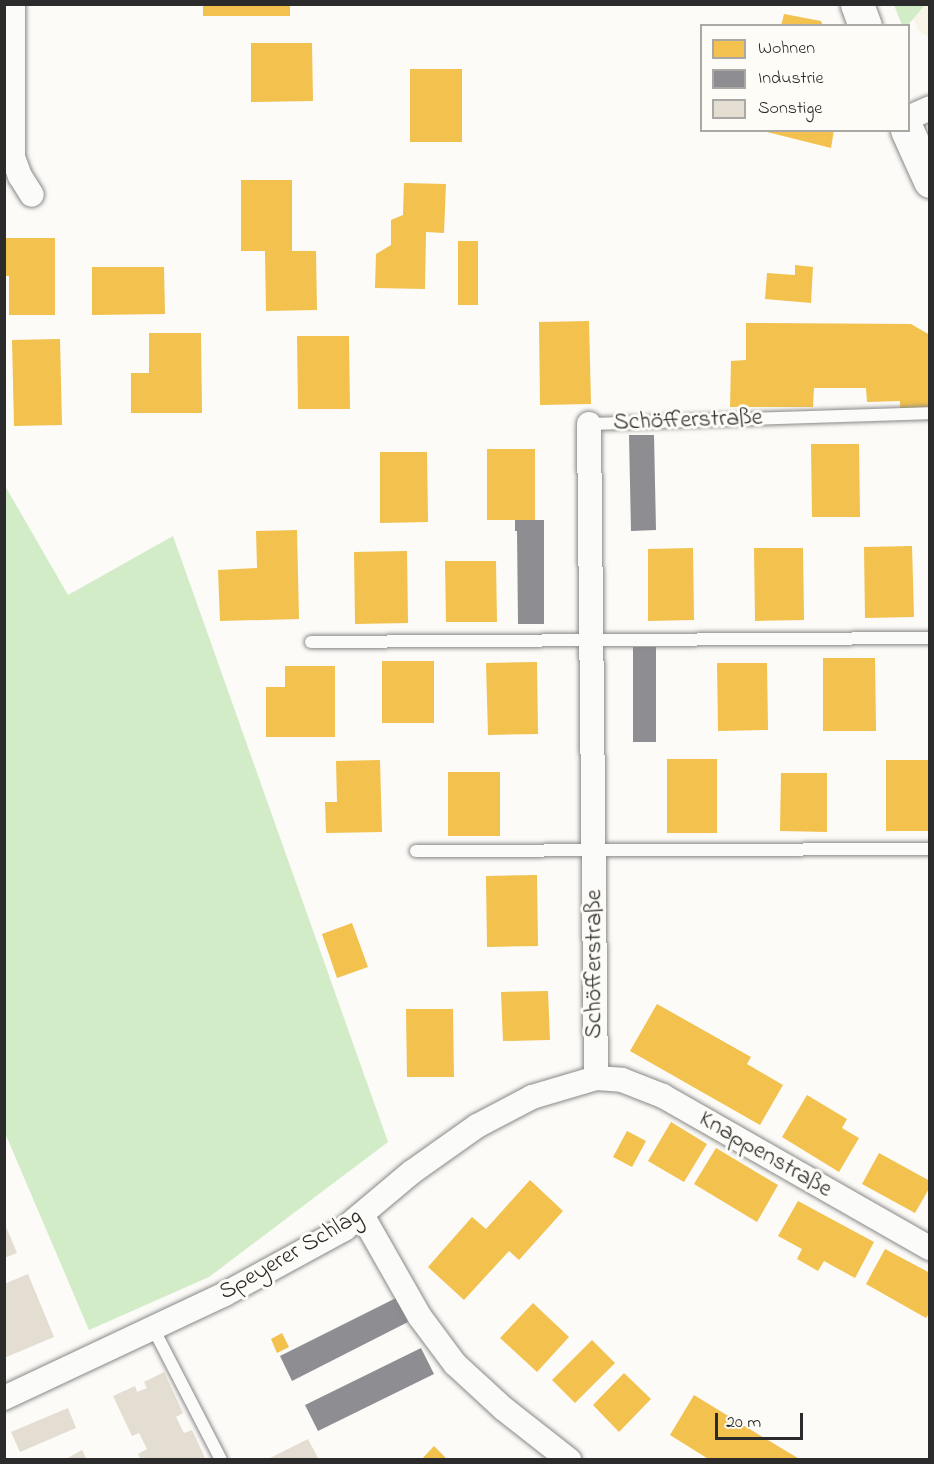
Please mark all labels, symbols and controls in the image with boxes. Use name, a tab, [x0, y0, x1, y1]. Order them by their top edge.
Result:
legend	[700, 24, 910, 132]
text: Wohnen	[758, 36, 815, 62]
text: Industrie	[758, 66, 824, 92]
text: Sonstige	[758, 96, 822, 122]
street label: Schöfferstraße	[613, 404, 763, 438]
street label: Schöfferstraße	[581, 889, 609, 1039]
street label: Knappenstraße	[693, 1105, 837, 1205]
street label: Speyerer Schlag	[214, 1202, 368, 1308]
scale bar	[718, 1401, 806, 1439]
text: 20 m	[726, 1410, 761, 1436]

